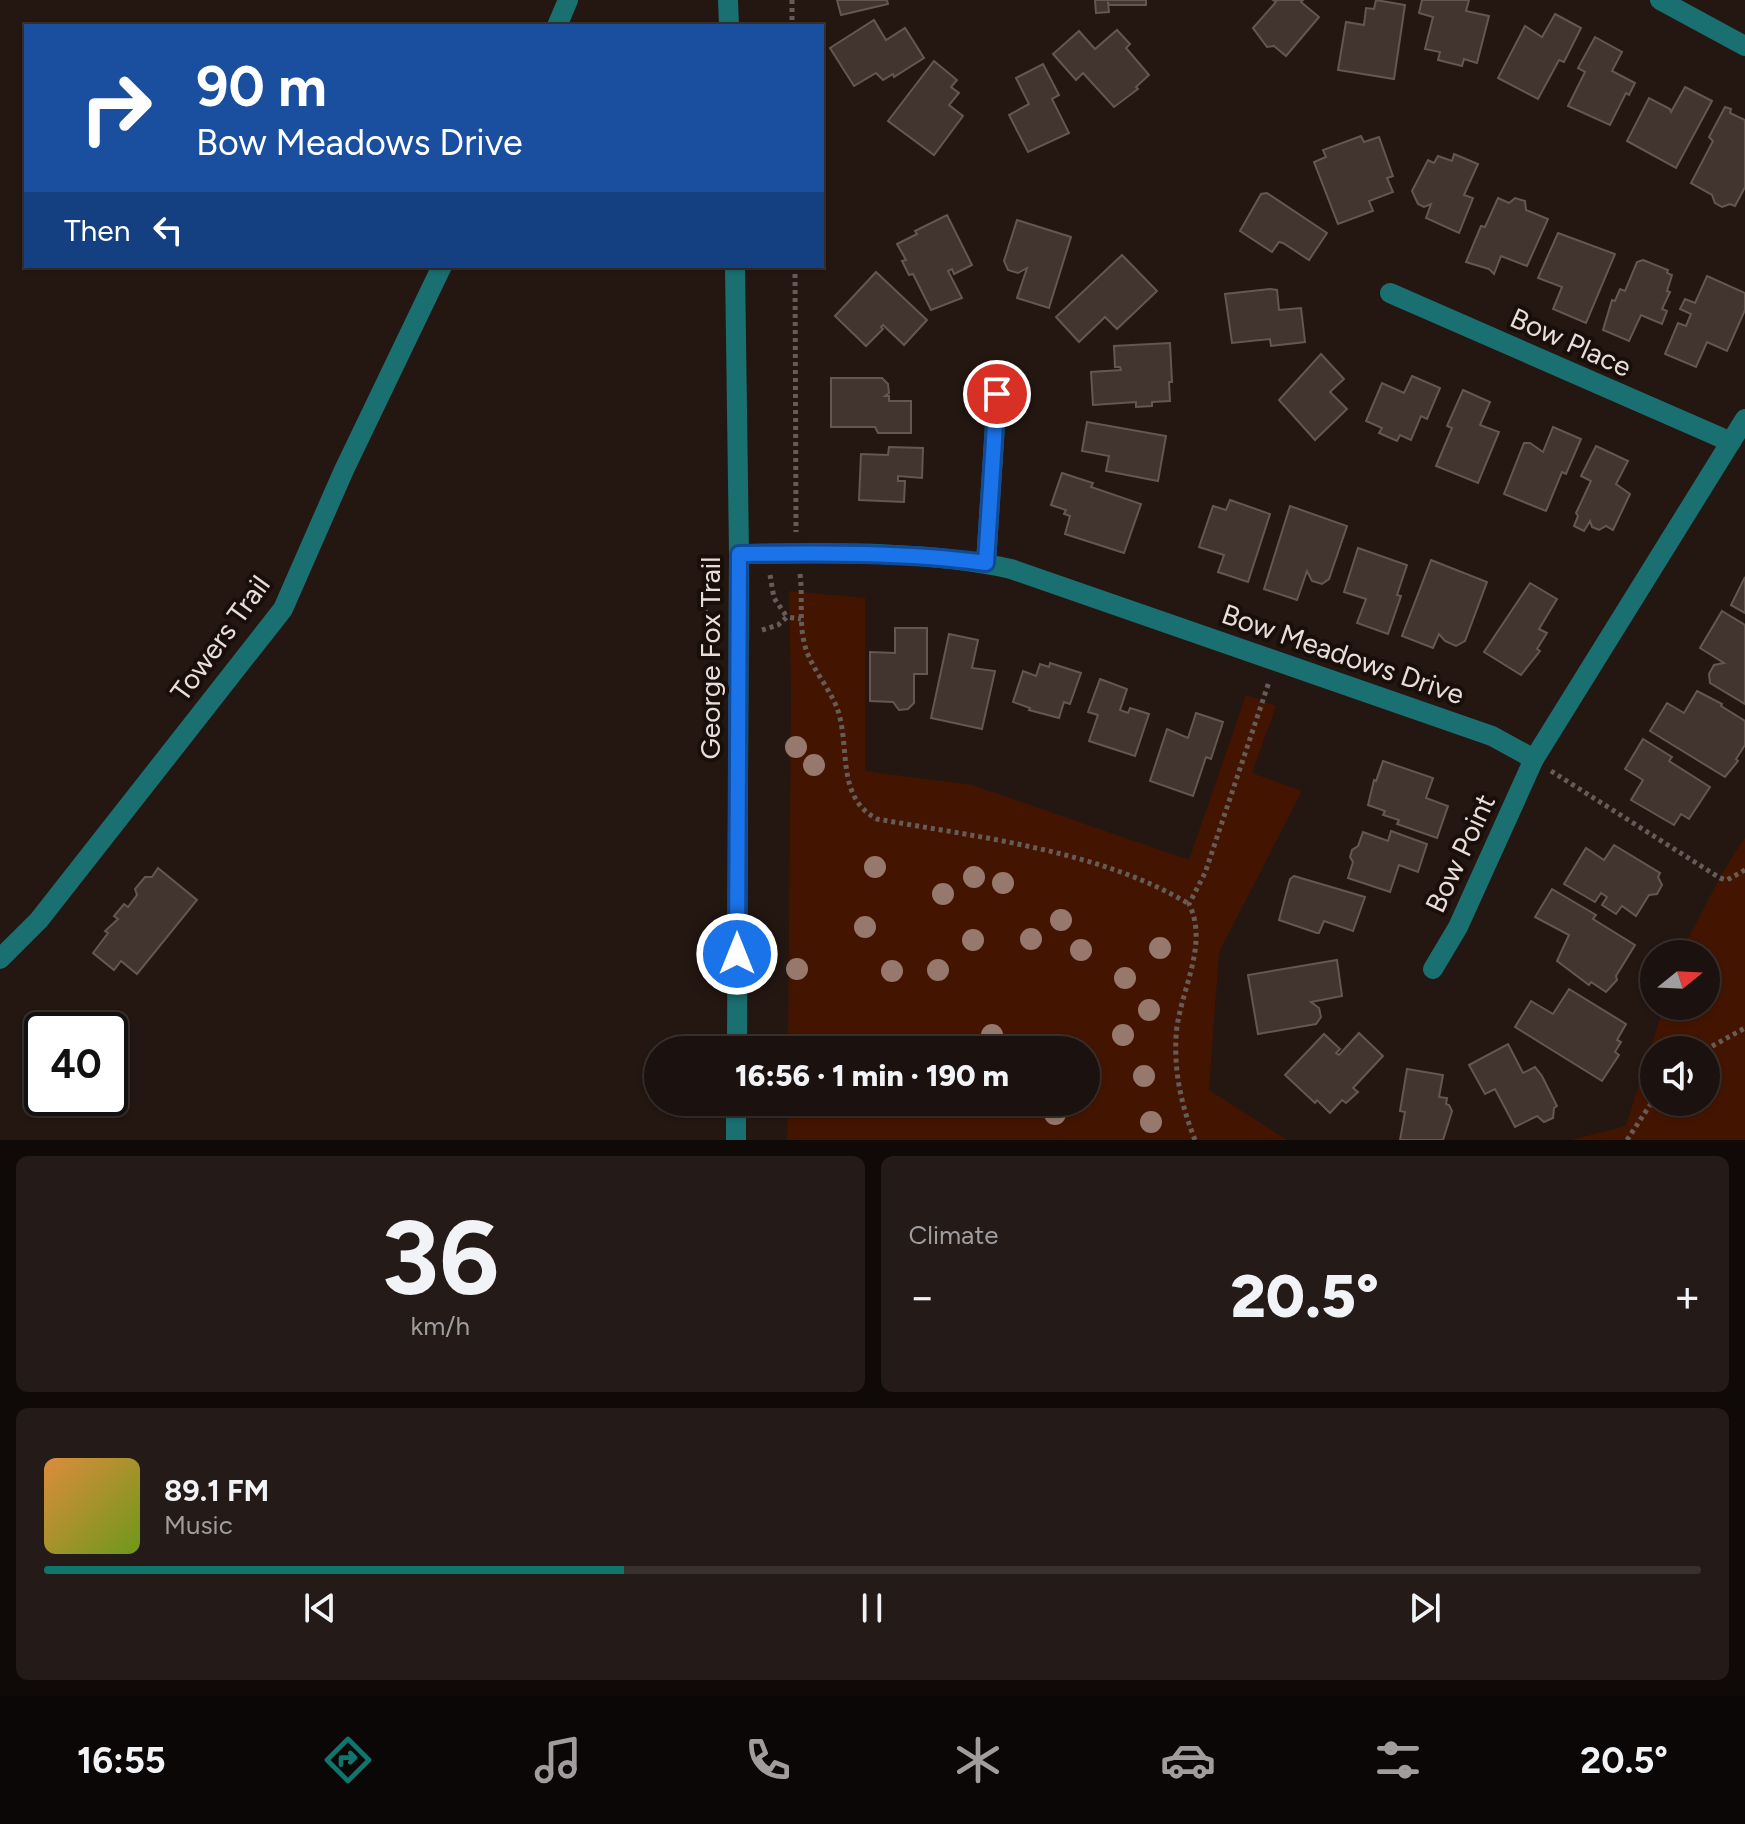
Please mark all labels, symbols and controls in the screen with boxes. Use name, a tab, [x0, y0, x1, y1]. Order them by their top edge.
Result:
text: 90 m	[196, 53, 327, 120]
icon: right	[64, 56, 168, 160]
text: Bow Meadows Drive	[196, 121, 523, 164]
icon: left	[146, 208, 190, 252]
text: Then	[64, 212, 130, 249]
street label: Bow Place	[1505, 300, 1637, 384]
pin	[963, 360, 1031, 428]
icon: arrive	[975, 372, 1019, 416]
street label: George Fox Trail	[693, 557, 727, 759]
street label: Towers Trail	[163, 569, 277, 707]
street label: Bow Meadows Drive	[1217, 597, 1469, 711]
street label: Bow Point	[1418, 788, 1502, 918]
position arrow	[695, 912, 779, 996]
north arrow	[1640, 940, 1720, 1020]
map controls	[1640, 940, 1720, 1116]
speed limit sign: 40	[24, 1012, 128, 1116]
button: sound	[1640, 1036, 1720, 1116]
text: 16:56 · 1 min · 190 m	[735, 1057, 1009, 1094]
text: 36	[381, 1195, 499, 1320]
text: Climate	[909, 1219, 998, 1251]
text: 20.5°	[1231, 1260, 1379, 1332]
text: −	[909, 1270, 936, 1323]
text: +	[1674, 1270, 1701, 1323]
text: km/h	[411, 1310, 470, 1342]
text: 89.1 FM	[164, 1472, 269, 1509]
text: Music	[164, 1509, 233, 1541]
icon: previous	[298, 1586, 342, 1630]
icon: pause	[850, 1586, 894, 1630]
icon: next	[1403, 1586, 1447, 1630]
icon: directions	[320, 1732, 376, 1788]
icon: music	[530, 1732, 586, 1788]
icon: phone	[740, 1732, 796, 1788]
icon: climate	[950, 1732, 1006, 1788]
icon: car	[1160, 1732, 1216, 1788]
icon: filters	[1370, 1732, 1426, 1788]
text: 16:55	[77, 1739, 166, 1782]
text: 20.5°	[1580, 1739, 1668, 1782]

